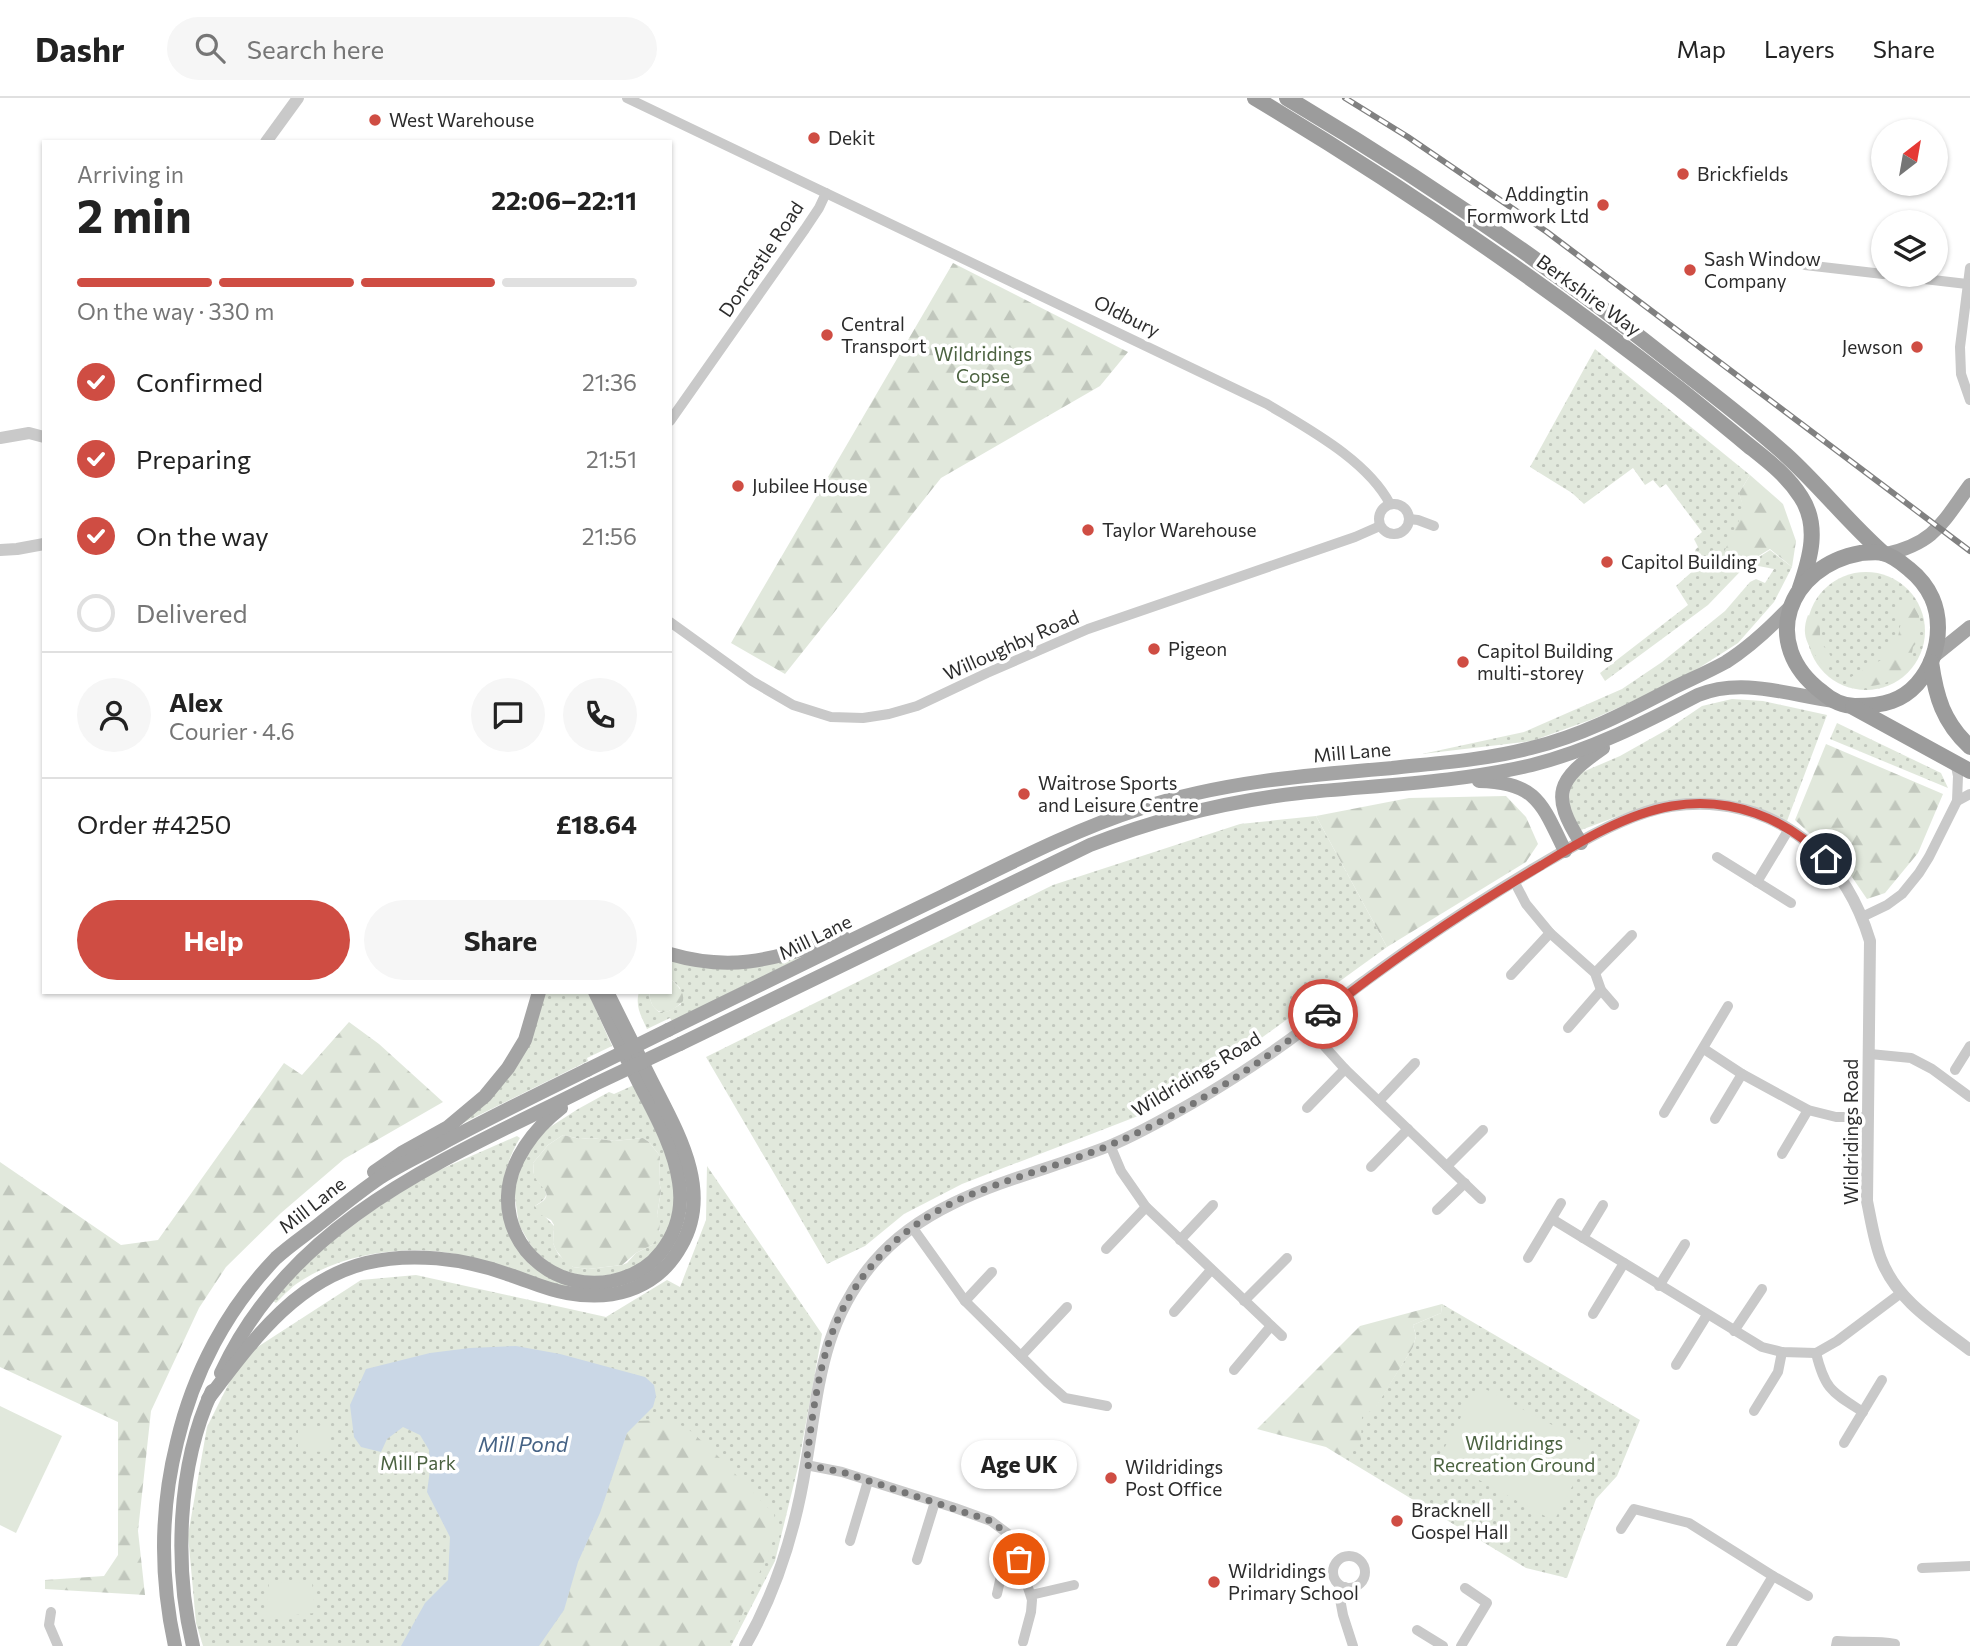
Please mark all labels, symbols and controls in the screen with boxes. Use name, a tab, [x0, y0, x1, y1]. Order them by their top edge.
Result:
search box	[167, 17, 657, 80]
text: Dashr	[35, 28, 125, 69]
icon: search	[191, 29, 229, 67]
text: Search here	[247, 33, 384, 64]
text: Map	[1677, 34, 1726, 63]
text: Layers	[1764, 34, 1835, 63]
text: Share	[1873, 34, 1935, 63]
place label: West Warehouse	[389, 108, 534, 131]
marker: West Warehouse	[367, 112, 383, 128]
north arrow	[1871, 119, 1948, 196]
map controls	[1871, 119, 1948, 287]
place label: Dekit	[828, 126, 875, 149]
marker: Dekit	[806, 130, 822, 146]
text: Arriving in	[77, 160, 184, 188]
place label: Brickfields	[1697, 162, 1788, 185]
marker: Brickfields	[1675, 166, 1691, 182]
place label: Addingtin Formwork Ltd	[1467, 182, 1589, 227]
text: 22:06–22:11	[491, 184, 637, 215]
text: 2 min	[77, 186, 192, 242]
street label: Doncastle Road	[713, 196, 808, 321]
marker: Addingtin Formwork Ltd	[1595, 197, 1611, 213]
button: layers	[1871, 210, 1948, 287]
place label: Sash Window Company	[1704, 247, 1821, 292]
street label: Berkshire Way	[1533, 249, 1646, 340]
marker: Sash Window Company	[1682, 262, 1698, 278]
street label: Oldbury	[1090, 290, 1164, 341]
text: On the way · 330 m	[77, 297, 274, 325]
place label: Central Transport	[841, 312, 927, 357]
marker: Central Transport	[819, 327, 835, 343]
place label: Jewson	[1842, 335, 1903, 358]
marker: Jewson	[1909, 339, 1925, 355]
park label: Wildridings Copse	[934, 342, 1032, 387]
icon: check	[77, 363, 115, 401]
text: Confirmed	[136, 366, 263, 397]
text: 21:36	[582, 368, 637, 396]
icon: check	[77, 440, 115, 478]
text: Preparing	[136, 443, 251, 474]
text: 21:51	[586, 445, 637, 473]
place label: Jubilee House	[752, 474, 868, 497]
marker: Jubilee House	[730, 478, 746, 494]
icon: check	[77, 517, 115, 555]
place label: Taylor Warehouse	[1102, 518, 1257, 541]
text: On the way	[136, 520, 269, 551]
text: 21:56	[582, 522, 637, 550]
marker: Taylor Warehouse	[1080, 522, 1096, 538]
place label: Capitol Building	[1621, 550, 1757, 573]
marker: Capitol Building	[1599, 554, 1615, 570]
text: Delivered	[136, 597, 247, 628]
street label: Willoughby Road	[939, 604, 1082, 685]
place label: Pigeon	[1168, 637, 1227, 660]
place label: Capitol Building multi-storey	[1477, 639, 1613, 684]
marker: Pigeon	[1146, 641, 1162, 657]
marker: Capitol Building multi-storey	[1455, 654, 1471, 670]
button: person	[77, 678, 151, 752]
button: chat	[471, 678, 545, 752]
button: phone	[563, 678, 637, 752]
text: Alex	[169, 686, 223, 717]
text: Courier · 4.6	[169, 717, 295, 745]
street label: Mill Lane	[1312, 737, 1392, 766]
place label: Waitrose Sports and Leisure Centre	[1038, 771, 1198, 816]
marker: Waitrose Sports and Leisure Centre	[1016, 786, 1032, 802]
text: Order #4250	[77, 808, 232, 839]
text: £18.64	[556, 808, 637, 839]
pin	[1796, 829, 1856, 889]
icon: home	[1807, 840, 1845, 878]
button: Help	[77, 900, 350, 980]
button: Share	[364, 900, 637, 980]
street label: Mill Lane	[775, 909, 855, 964]
courier	[1288, 979, 1358, 1049]
icon: car	[1304, 995, 1342, 1033]
street label: Wildridings Road	[1127, 1026, 1264, 1121]
street label: Wildridings Road	[1839, 1059, 1862, 1205]
street label: Mill Lane	[274, 1172, 350, 1238]
water label: Mill Pond	[478, 1431, 569, 1456]
park label: Wildridings Recreation Ground	[1433, 1431, 1595, 1476]
callout: Age UK	[961, 1440, 1077, 1489]
text: Age UK	[980, 1450, 1058, 1478]
park label: Mill Park	[380, 1451, 456, 1474]
place label: Wildridings Post Office	[1125, 1455, 1223, 1500]
marker: Wildridings Post Office	[1103, 1470, 1119, 1486]
place label: Bracknell Gospel Hall	[1411, 1498, 1508, 1543]
marker: Bracknell Gospel Hall	[1389, 1513, 1405, 1529]
pin	[989, 1529, 1049, 1589]
icon: bag	[1000, 1540, 1038, 1578]
place label: Wildridings Primary School	[1228, 1559, 1359, 1604]
marker: Wildridings Primary School	[1206, 1574, 1222, 1590]

